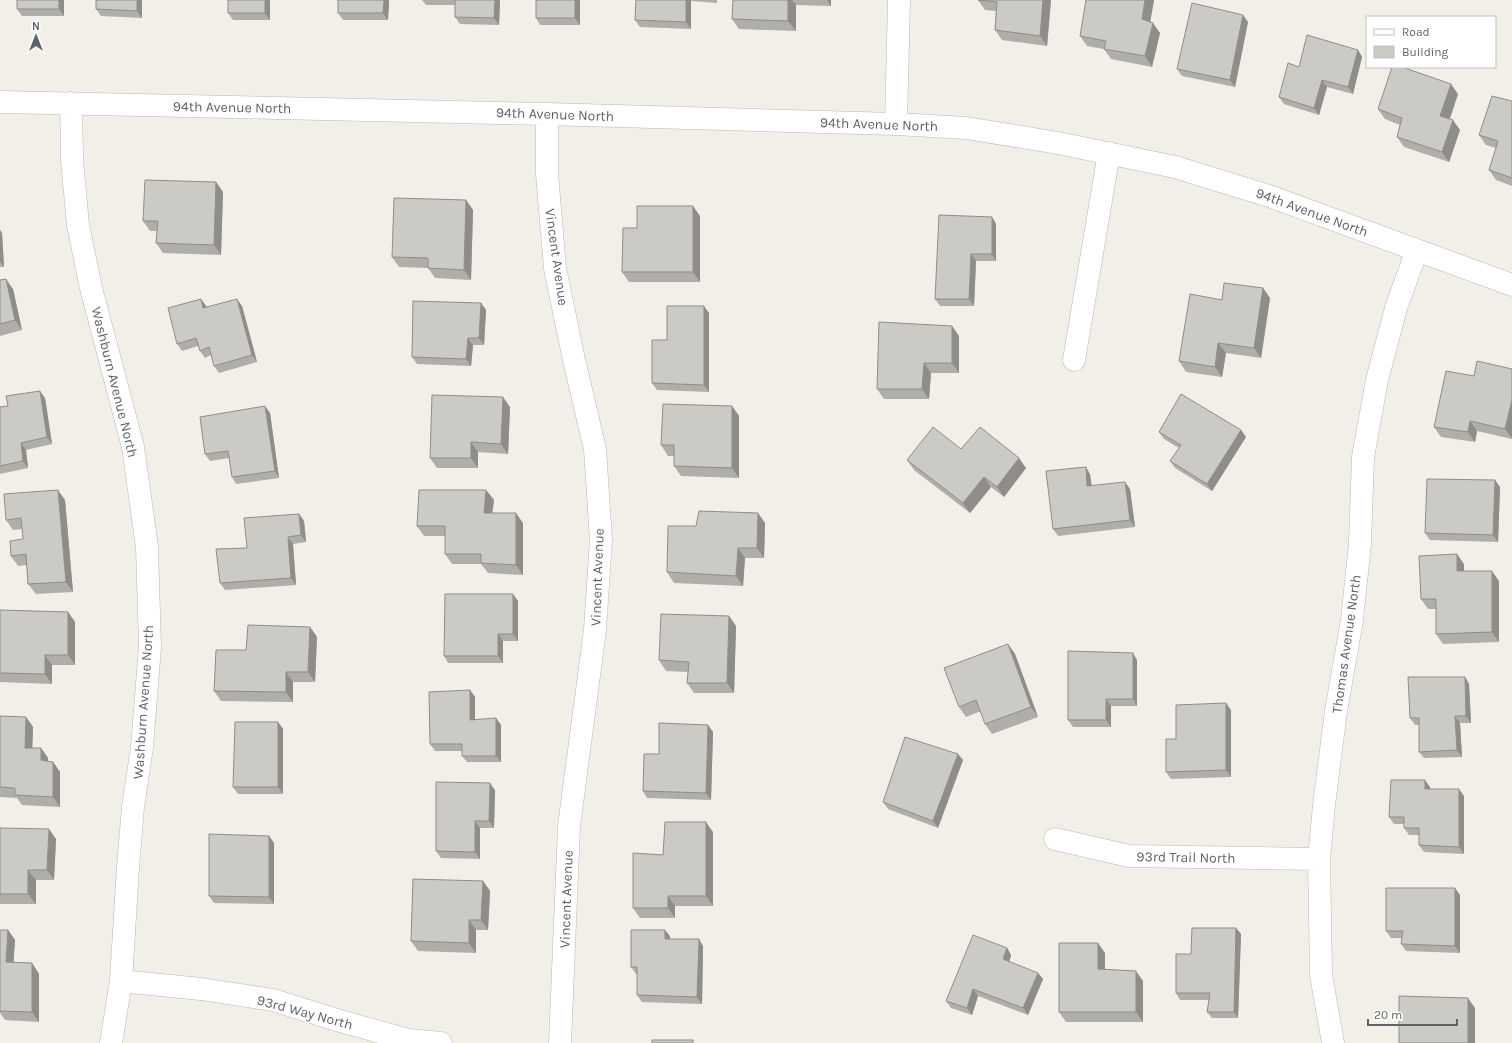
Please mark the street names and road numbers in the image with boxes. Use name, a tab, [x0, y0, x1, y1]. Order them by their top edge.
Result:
street label: 94th Avenue North	[173, 98, 291, 117]
street label: 94th Avenue North	[496, 104, 614, 125]
street label: 94th Avenue North	[820, 114, 938, 135]
street label: 94th Avenue North	[1253, 184, 1370, 241]
street label: Vincent Avenue	[541, 207, 572, 307]
street label: Washburn Avenue North	[88, 305, 141, 459]
street label: Vincent Avenue	[587, 528, 608, 626]
street label: Thomas Avenue North	[1328, 574, 1365, 715]
street label: Washburn Avenue North	[130, 624, 157, 780]
street label: 93rd Trail North	[1136, 848, 1236, 867]
street label: Vincent Avenue	[556, 850, 577, 948]
street label: 93rd Way North	[255, 992, 355, 1033]

